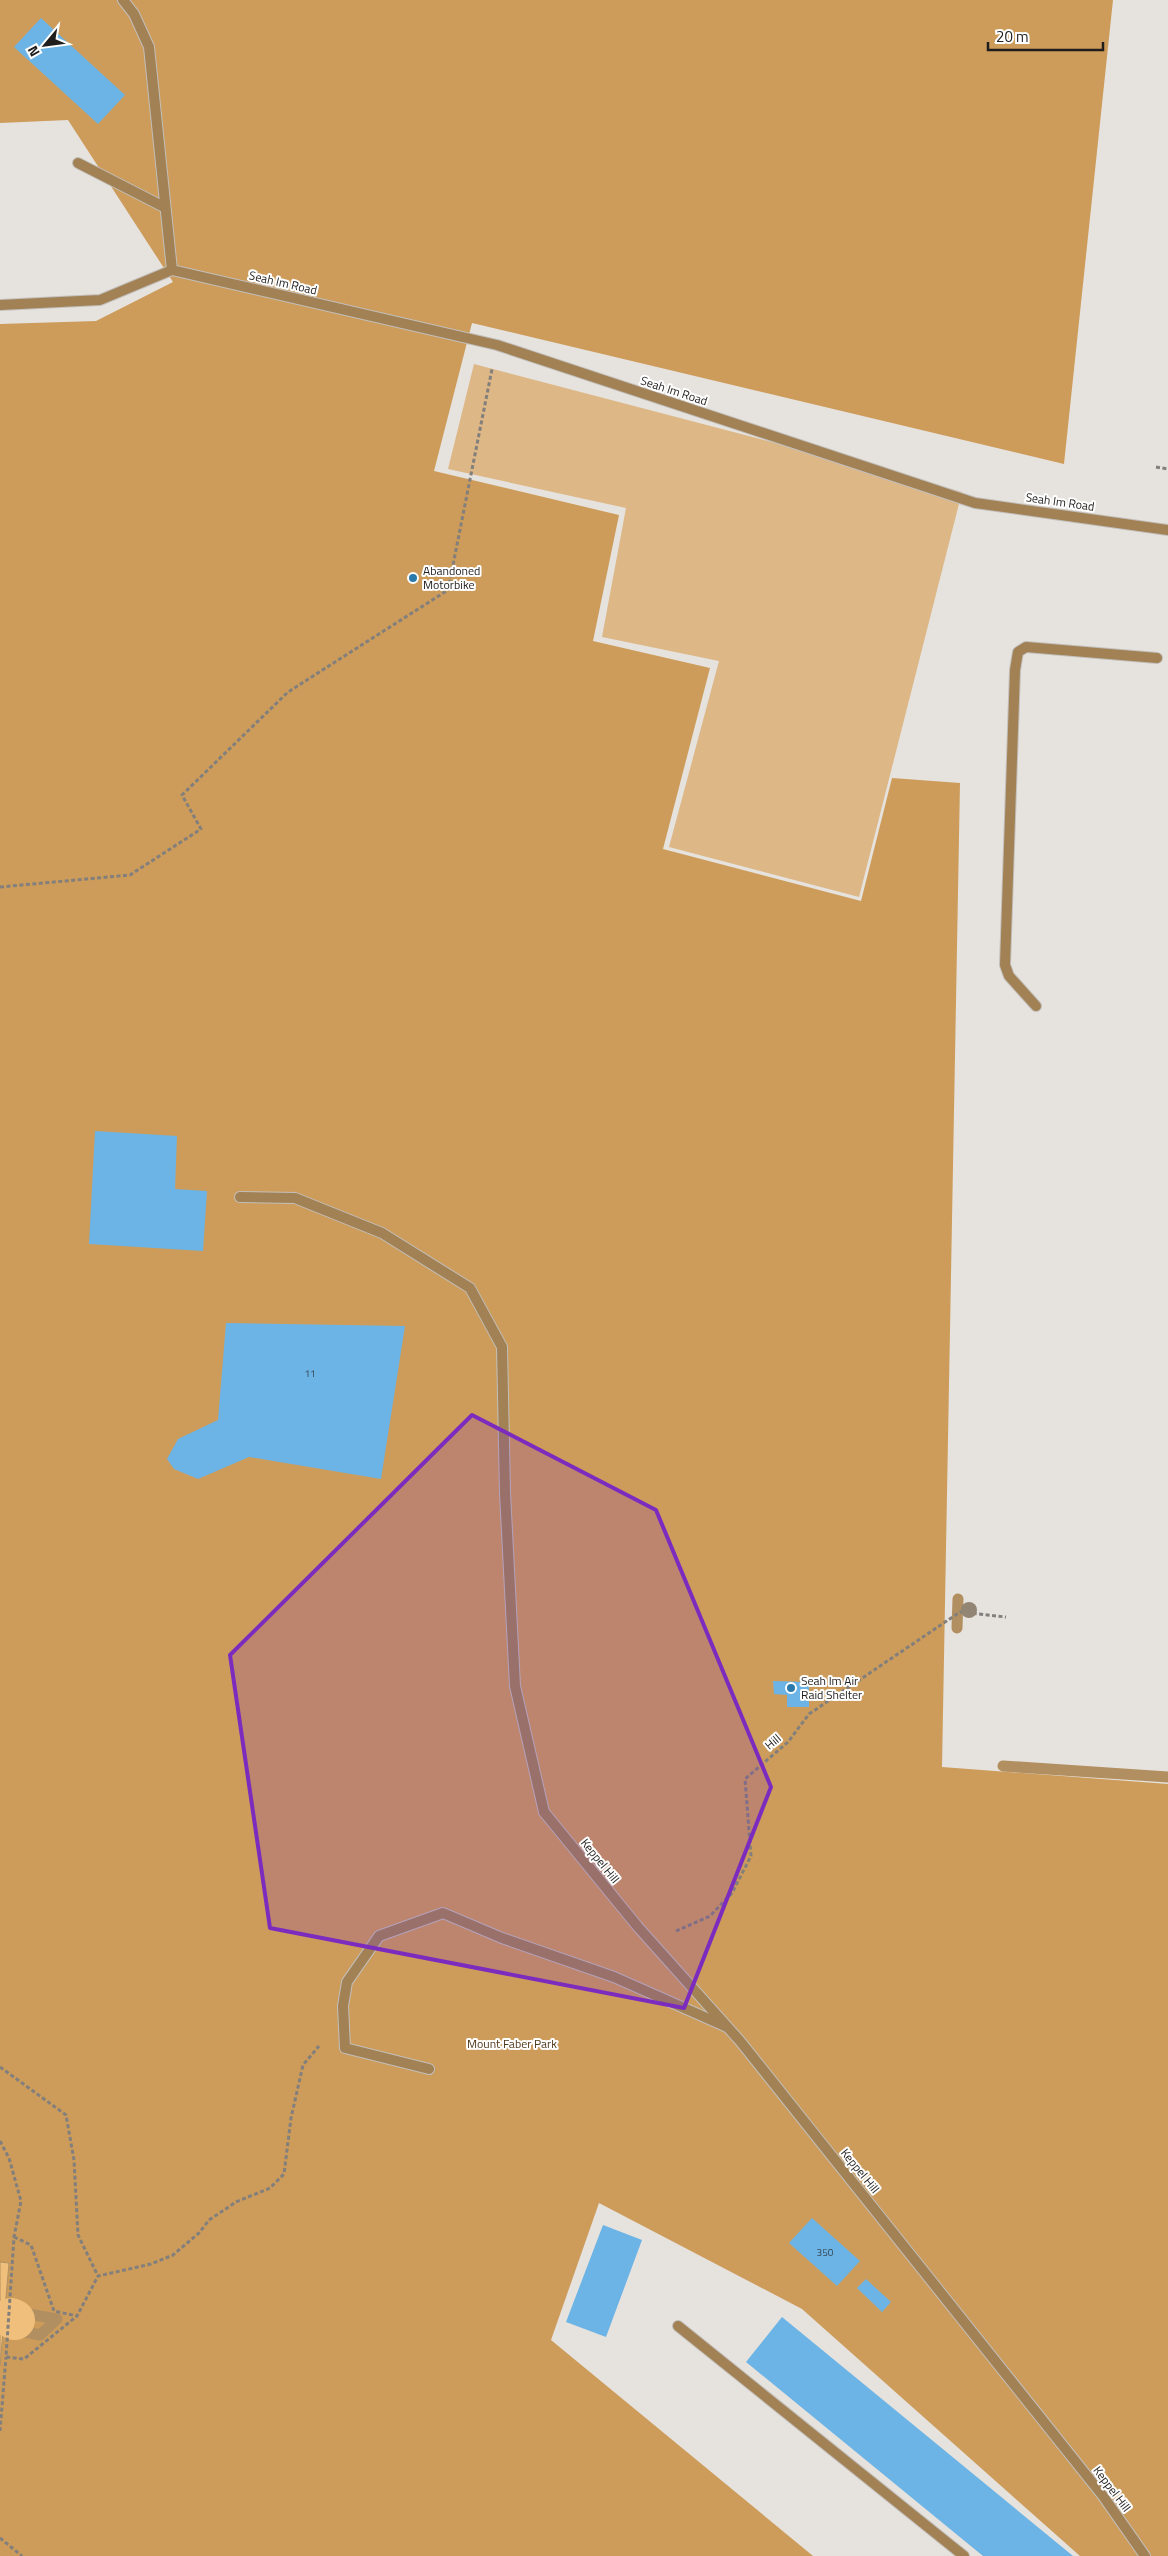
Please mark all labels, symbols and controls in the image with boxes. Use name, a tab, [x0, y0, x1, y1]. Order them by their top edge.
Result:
north arrow	[20, 20, 70, 70]
scale bar	[988, 20, 1103, 52]
text: 20 m	[996, 25, 1029, 48]
text: N	[22, 42, 45, 61]
street label: Seah Im Road	[247, 265, 319, 300]
street label: Seah Im Road	[638, 371, 710, 410]
street label: Seah Im Road	[1024, 487, 1096, 516]
place label: Abandoned Motorbike	[423, 561, 480, 594]
marker: Abandoned Motorbike	[407, 572, 419, 584]
house number: 11	[304, 1366, 316, 1381]
place label: Seah Im Air Raid Shelter	[801, 1671, 862, 1704]
marker: Seah Im Air Raid Shelter	[785, 1682, 797, 1694]
street label: Hill	[760, 1729, 785, 1754]
street label: Keppel Hill	[576, 1834, 624, 1887]
park label: Mount Faber Park	[467, 2034, 557, 2053]
street label: Keppel Hill	[836, 2144, 884, 2197]
house number: 350	[817, 2245, 834, 2260]
street label: Keppel Hill	[1089, 2462, 1136, 2516]

